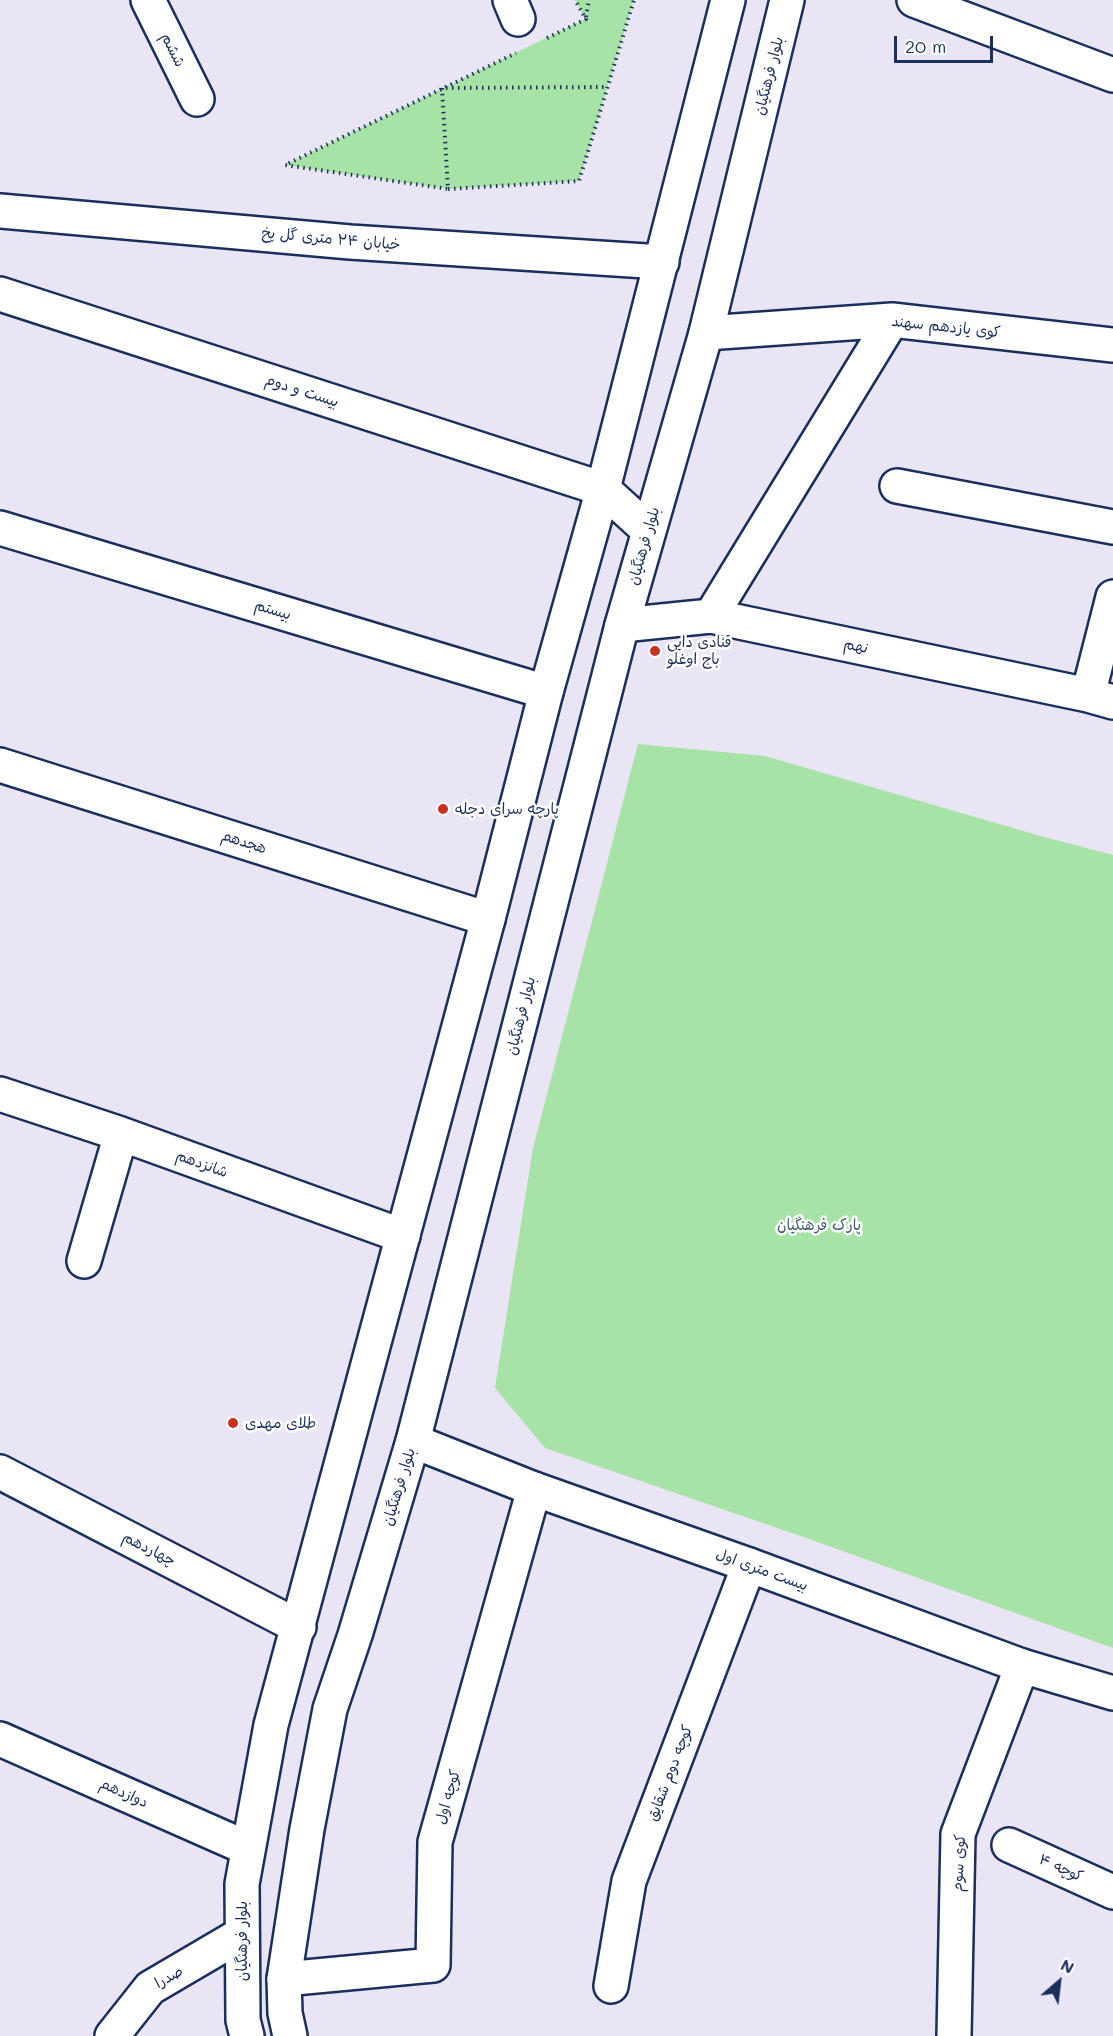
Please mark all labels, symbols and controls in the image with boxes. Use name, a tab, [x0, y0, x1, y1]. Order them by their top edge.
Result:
scale bar	[897, 24, 996, 62]
street label: ششم	[157, 30, 189, 70]
text: 20 m	[905, 34, 946, 58]
street label: بلوار فرهنگیان	[751, 35, 787, 117]
street label: خیابان ۲۴ متری گل یخ	[261, 224, 401, 254]
street label: کوی یازدهم سهند	[891, 312, 1001, 342]
street label: بیست و دوم	[263, 371, 341, 411]
street label: بلوار فرهنگیان	[624, 505, 664, 587]
street label: بیستم	[253, 596, 293, 624]
place label: قنادی دایی باج اوغلو	[667, 633, 731, 668]
street label: نهم	[842, 635, 870, 657]
marker: قنادی دایی باج اوغلو	[648, 644, 662, 658]
place label: پارچه سرای دجله	[455, 800, 559, 818]
marker: پارچه سرای دجله	[436, 802, 450, 816]
street label: هجدهم	[219, 826, 269, 858]
street label: بلوار فرهنگیان	[503, 975, 539, 1057]
street label: شانزدهم	[174, 1146, 230, 1182]
park label: پارک فرهنگیان	[777, 1216, 861, 1234]
place label: طلای مهدی	[245, 1414, 316, 1432]
marker: طلای مهدی	[226, 1416, 240, 1430]
street label: بلوار فرهنگیان	[379, 1446, 419, 1528]
street label: چهاردهم	[119, 1528, 179, 1570]
street label: بیست متری اول	[714, 1545, 810, 1595]
street label: کوچه دوم شقایق	[643, 1722, 697, 1824]
street label: کوچه اول	[432, 1768, 464, 1826]
street label: دوازدهم	[97, 1774, 151, 1812]
street label: کوی سوم	[948, 1834, 970, 1892]
street label: کوچه ۴	[1036, 1850, 1086, 1886]
street label: بلوار فرهنگیان	[233, 1901, 251, 1981]
north arrow	[1029, 1952, 1089, 2012]
text: N	[1057, 1954, 1078, 1978]
street label: صدرا	[152, 1962, 186, 1992]

